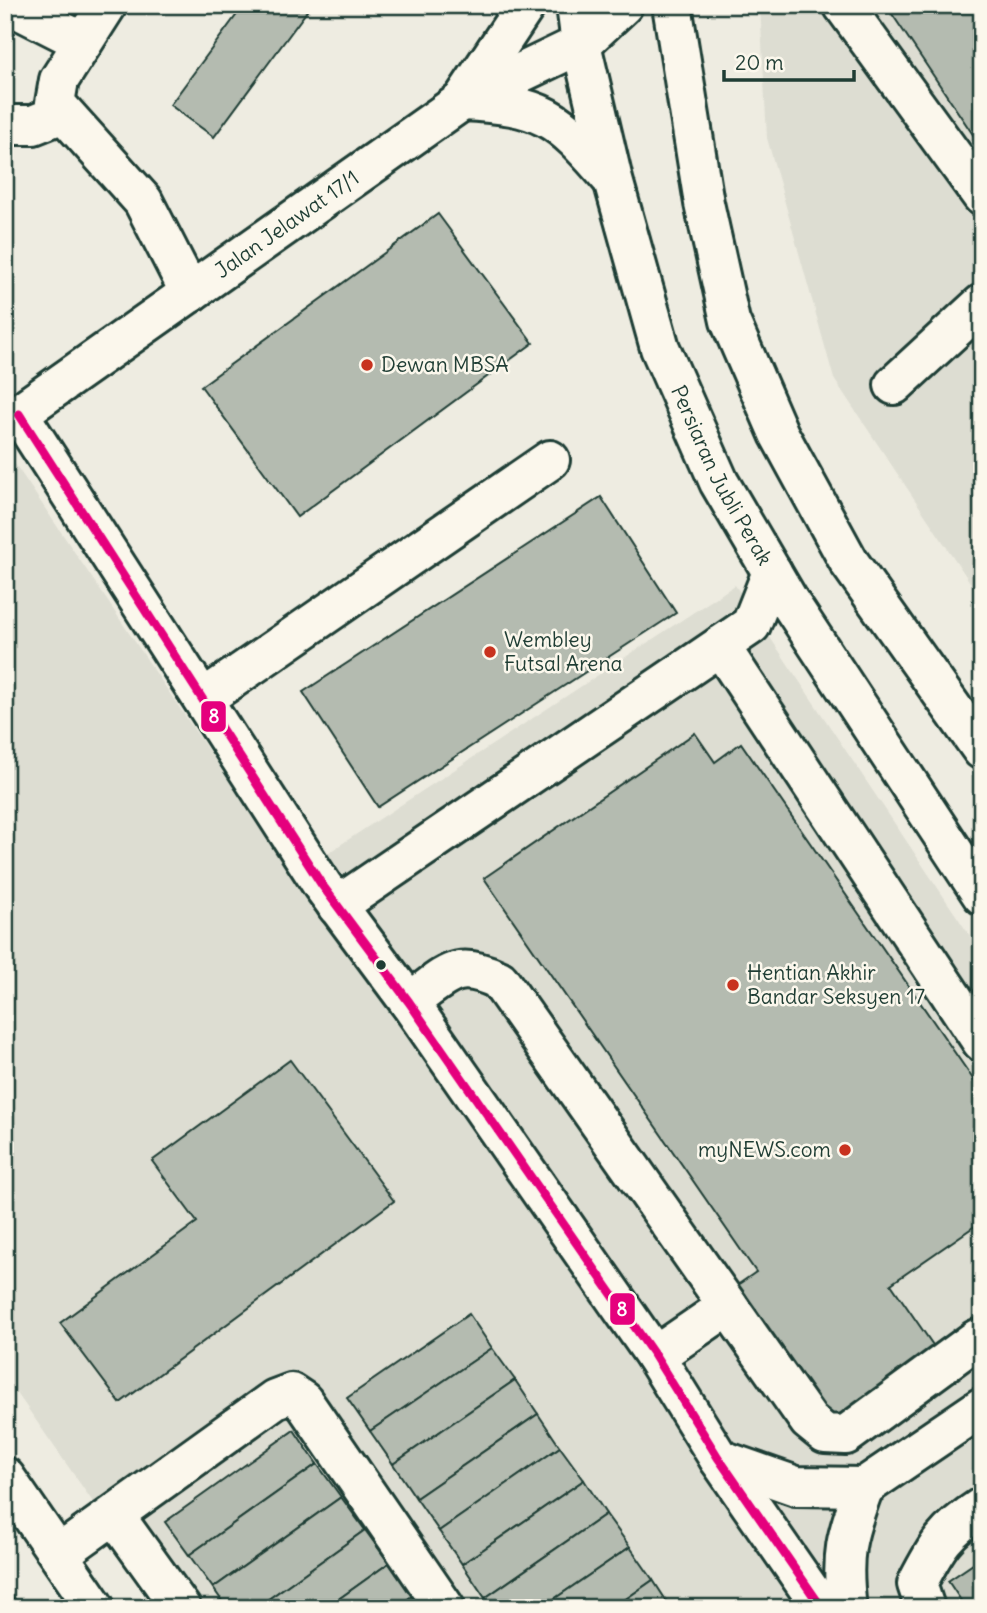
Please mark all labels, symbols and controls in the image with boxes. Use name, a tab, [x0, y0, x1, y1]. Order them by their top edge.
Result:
scale bar	[724, 38, 854, 82]
text: 20 m	[735, 49, 784, 76]
street label: Jalan Jelawat 17/1	[210, 164, 364, 284]
place label: Dewan MBSA	[381, 351, 509, 378]
marker: Dewan MBSA	[359, 357, 375, 373]
street label: Persiaran Jubli Perak	[665, 381, 779, 570]
place label: Wembley Futsal Arena	[504, 626, 623, 677]
marker: Wembley Futsal Arena	[482, 644, 498, 660]
line badge: 8	[200, 700, 227, 733]
text: 8	[209, 704, 220, 728]
unlabelled marker	[374, 958, 388, 972]
place label: Hentian Akhir Bandar Seksyen 17	[747, 959, 925, 1010]
marker: Hentian Akhir Bandar Seksyen 17	[725, 977, 741, 993]
place label: myNEWS.com	[698, 1136, 831, 1163]
marker: myNEWS.com	[837, 1142, 853, 1158]
line badge: 8	[609, 1292, 636, 1326]
text: 8	[617, 1297, 628, 1321]

